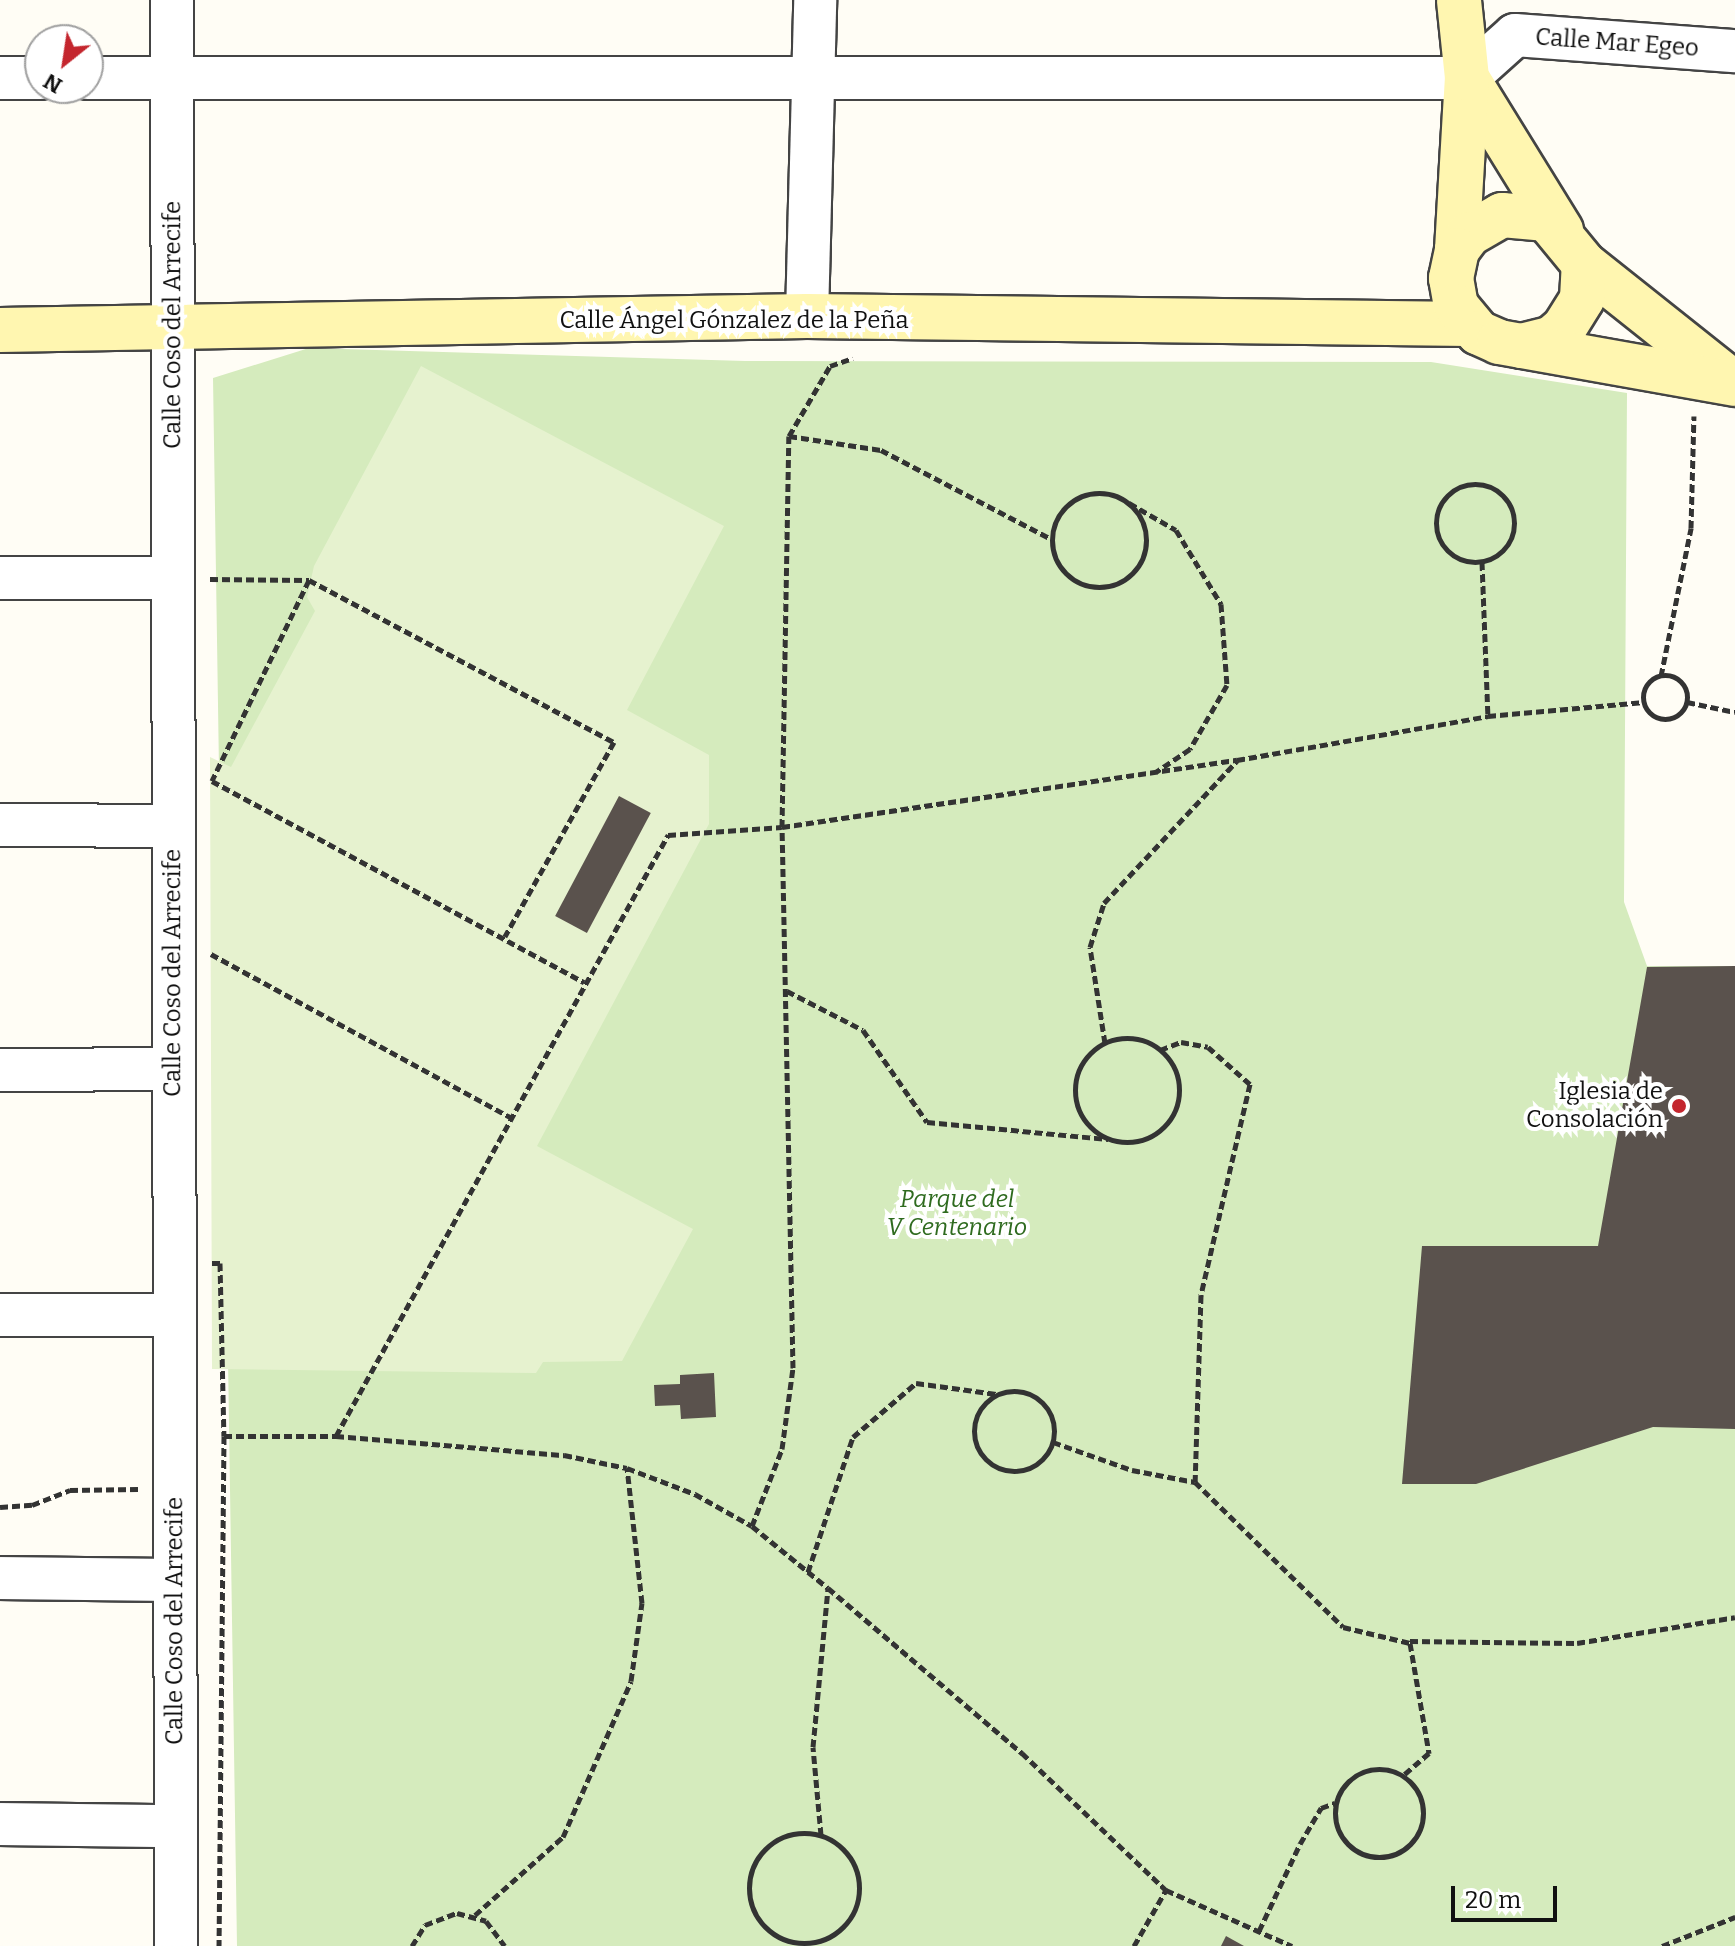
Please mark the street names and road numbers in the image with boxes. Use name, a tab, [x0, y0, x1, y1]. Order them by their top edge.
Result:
street label: Calle Mar Egeo	[1534, 23, 1700, 63]
street label: Calle Coso del Arrecife	[159, 201, 187, 449]
street label: Calle Ángel Gónzalez de la Peña	[559, 307, 909, 335]
street label: Calle Coso del Arrecife	[159, 849, 187, 1097]
street label: Calle Coso del Arrecife	[161, 1497, 189, 1745]

